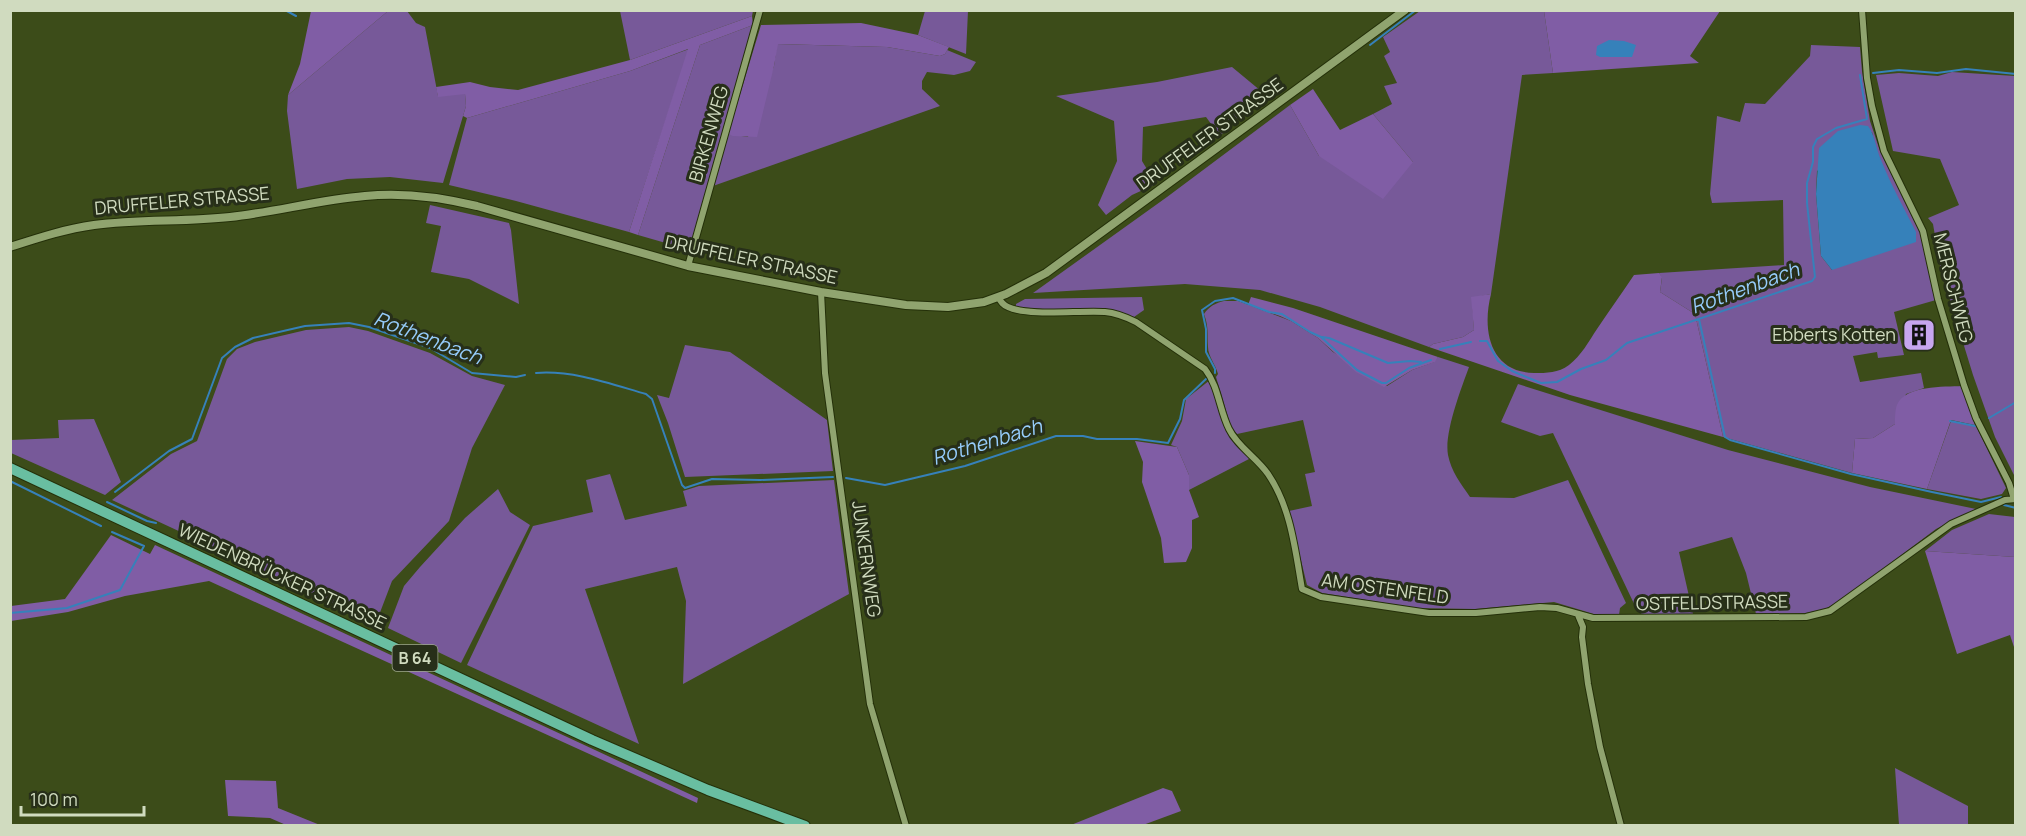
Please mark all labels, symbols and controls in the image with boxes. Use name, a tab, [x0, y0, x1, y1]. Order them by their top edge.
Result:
street label: DRUFFELER STRASSE	[1131, 72, 1288, 195]
street label: BIRKENWEG	[683, 82, 733, 185]
street label: DRUFFELER STRASSE	[93, 180, 271, 220]
street label: DRUFFELER STRASSE	[663, 229, 840, 289]
street label: MERSCHWEG	[1929, 230, 1979, 345]
water label: Rothenbach	[1687, 255, 1804, 320]
water label: Rothenbach	[370, 305, 487, 371]
building icon: Ebberts Kotten	[1901, 317, 1937, 353]
place label: Ebberts Kotten	[1772, 322, 1896, 346]
water label: Rothenbach	[929, 412, 1046, 471]
street label: JUNKERNWEG	[847, 499, 887, 619]
street label: WIEDENBRÜCKER STRASSE	[175, 517, 390, 635]
street label: AM OSTENFELD	[1320, 567, 1450, 609]
street label: OSTFELDSTRASSE	[1636, 589, 1788, 615]
road number: B 64	[392, 645, 438, 671]
scale bar	[21, 779, 144, 817]
text: 100 m	[30, 787, 78, 811]

